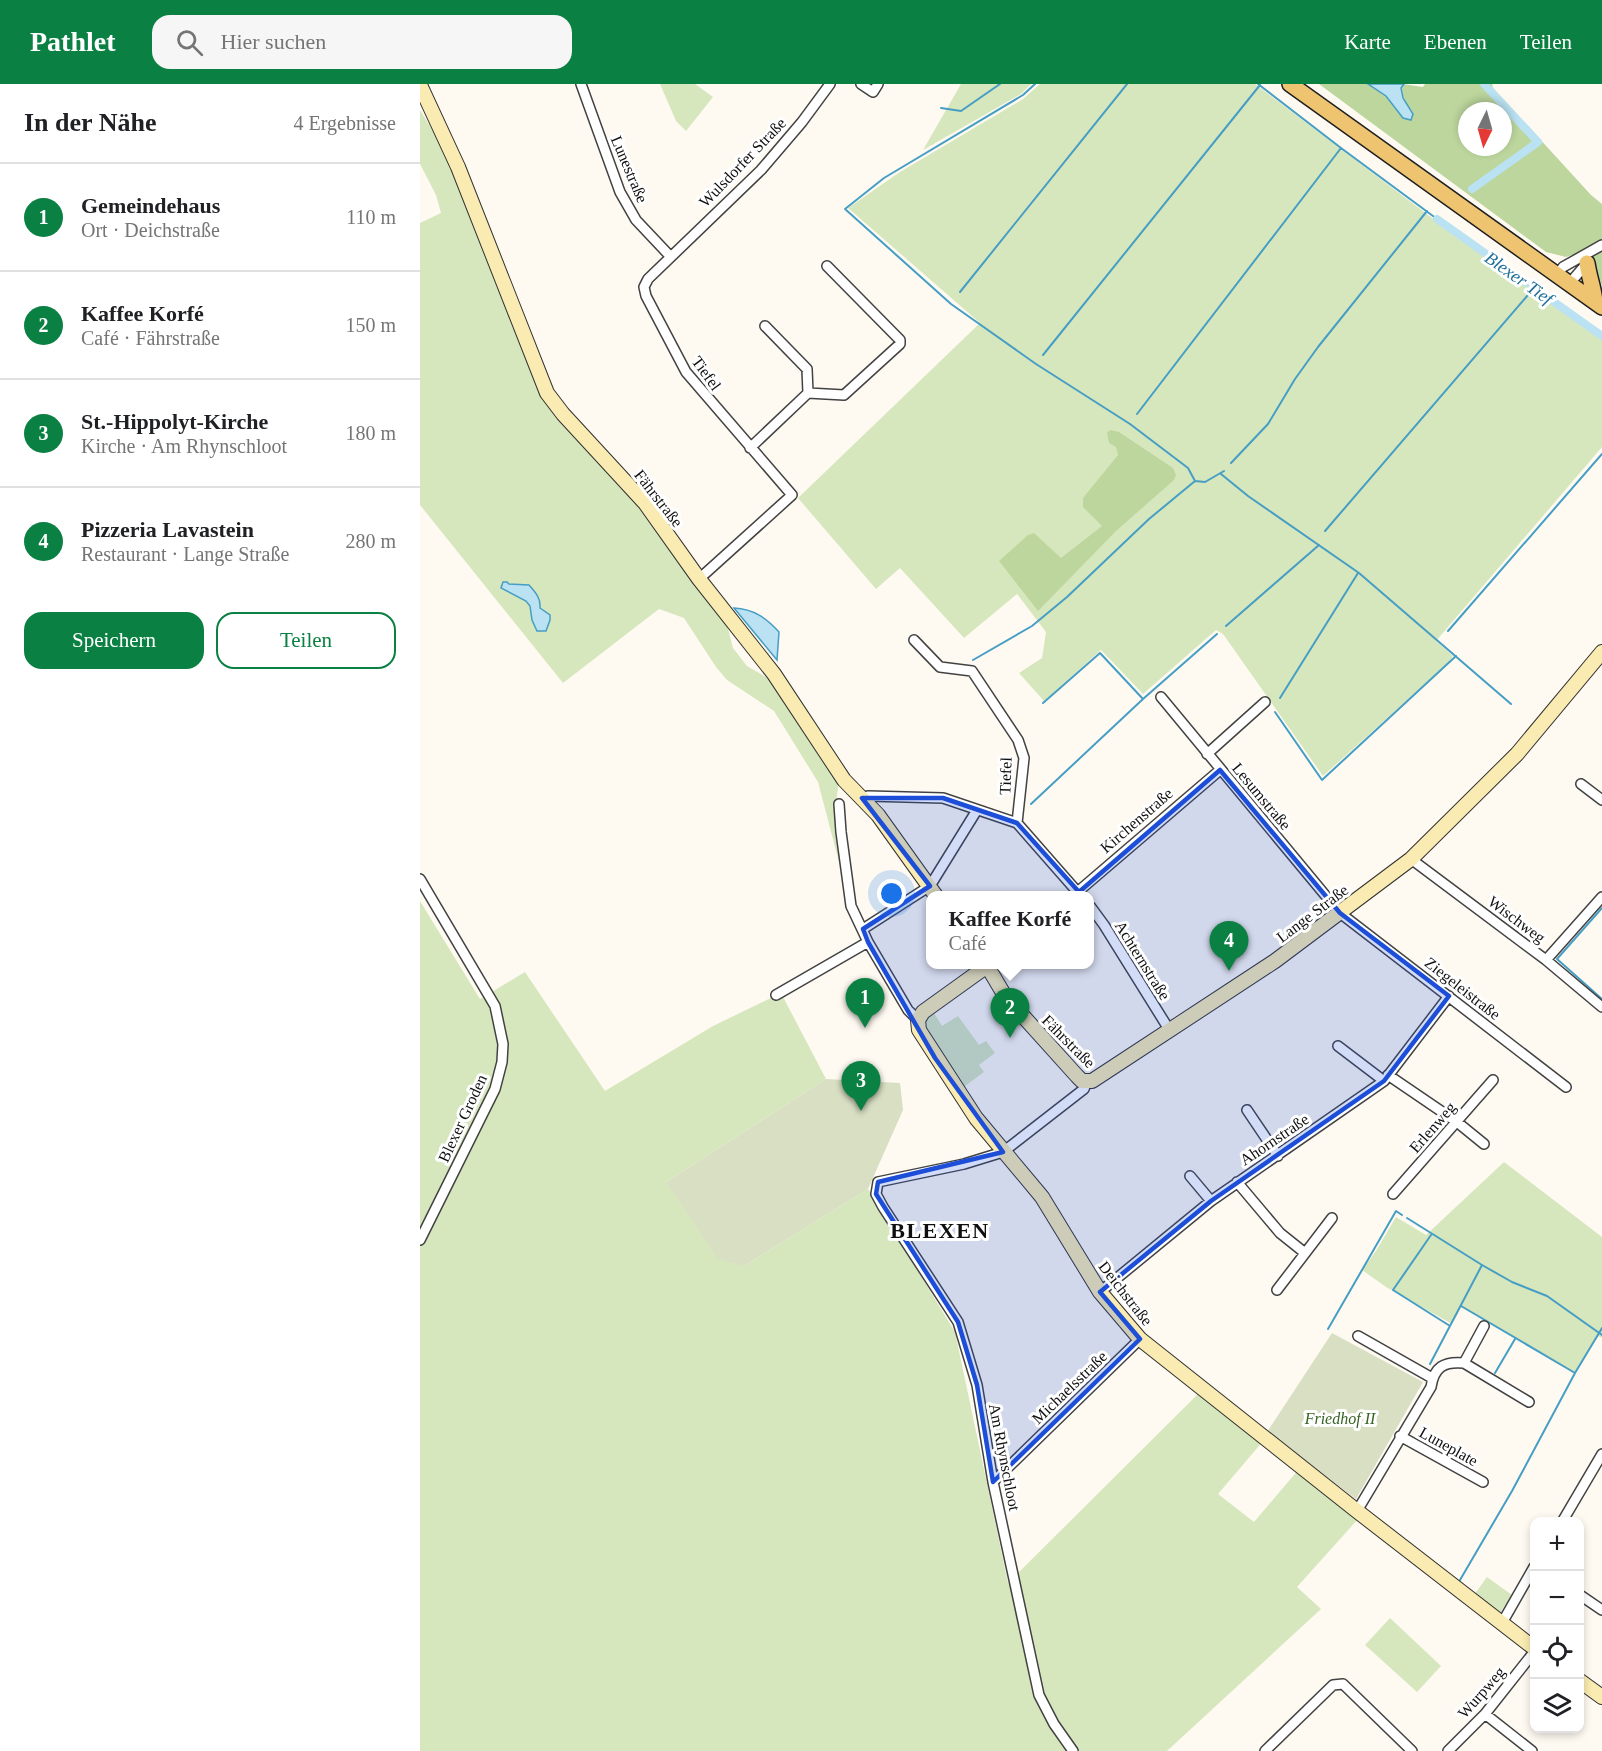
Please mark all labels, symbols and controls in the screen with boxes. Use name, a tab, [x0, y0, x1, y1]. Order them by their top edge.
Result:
search box	[152, 15, 572, 69]
text: Pathlet	[30, 26, 116, 57]
icon: search	[173, 26, 206, 59]
text: Hier suchen	[221, 29, 326, 54]
text: Karte	[1344, 30, 1391, 54]
text: Ebenen	[1424, 30, 1487, 54]
text: Teilen	[1520, 30, 1572, 54]
north arrow	[1458, 102, 1512, 156]
text: In der Nähe	[24, 108, 156, 137]
text: 4 Ergebnisse	[294, 112, 396, 134]
street label: Wulsdorfer Straße	[696, 114, 789, 210]
street label: Lunestraße	[608, 133, 651, 205]
text: Gemeindehaus	[81, 193, 220, 218]
text: 1	[39, 206, 49, 228]
text: 110 m	[346, 206, 396, 228]
text: Ort · Deichstraße	[81, 219, 220, 241]
water label: Blexer Tief	[1481, 247, 1559, 310]
text: Kaffee Korfé	[81, 301, 204, 326]
text: 2	[39, 314, 49, 336]
text: 150 m	[345, 314, 396, 336]
text: Café · Fährstraße	[81, 327, 220, 349]
street label: Tiefel	[689, 353, 725, 394]
text: St.-Hippolyt-Kirche	[81, 409, 268, 434]
text: 3	[39, 422, 49, 444]
text: 180 m	[345, 422, 396, 444]
text: Kirche · Am Rhynschloot	[81, 435, 287, 457]
street label: Fährstraße	[631, 466, 686, 530]
text: Pizzeria Lavastein	[81, 517, 254, 542]
text: 4	[39, 530, 49, 552]
text: 280 m	[345, 530, 396, 552]
text: Restaurant · Lange Straße	[81, 543, 289, 565]
button: Speichern	[24, 612, 204, 669]
button: Teilen	[216, 612, 396, 669]
street label: Tiefel	[996, 756, 1015, 795]
street label: Lesumstraße	[1229, 760, 1294, 833]
street label: Kirchenstraße	[1097, 785, 1176, 856]
your location	[877, 879, 906, 908]
street label: Lange Straße	[1273, 881, 1352, 947]
popup	[926, 891, 1094, 969]
street label: Wischweg	[1484, 892, 1549, 947]
text: Kaffee Korfé	[949, 906, 1071, 931]
street label: Achternstraße	[1112, 918, 1174, 1003]
pin: 4	[1210, 922, 1248, 971]
text: Café	[949, 932, 986, 954]
street label: Ziegeleistraße	[1421, 954, 1504, 1024]
pin: 1	[846, 978, 884, 1028]
pin: 2	[990, 988, 1030, 1038]
street label: Fährstraße	[1039, 1011, 1099, 1071]
pin: 3	[842, 1062, 880, 1111]
street label: Blexer Groden	[435, 1072, 490, 1165]
street label: Erlenweg	[1406, 1099, 1460, 1157]
street label: Ahornstraße	[1237, 1110, 1312, 1169]
district label: BLEXEN	[890, 1218, 990, 1243]
street label: Deichstraße	[1095, 1258, 1156, 1329]
street label: Michaelsstraße	[1029, 1348, 1110, 1427]
street label: Am Rhynschloot	[985, 1402, 1023, 1513]
park label: Friedhof II	[1304, 1410, 1376, 1428]
street label: Luneplate	[1416, 1423, 1481, 1470]
map controls	[1530, 1517, 1584, 1733]
button: +	[1530, 1517, 1584, 1571]
button: −	[1530, 1571, 1584, 1625]
button: locate	[1530, 1625, 1584, 1679]
street label: Wurpweg	[1454, 1663, 1509, 1722]
button: layers	[1530, 1679, 1584, 1733]

